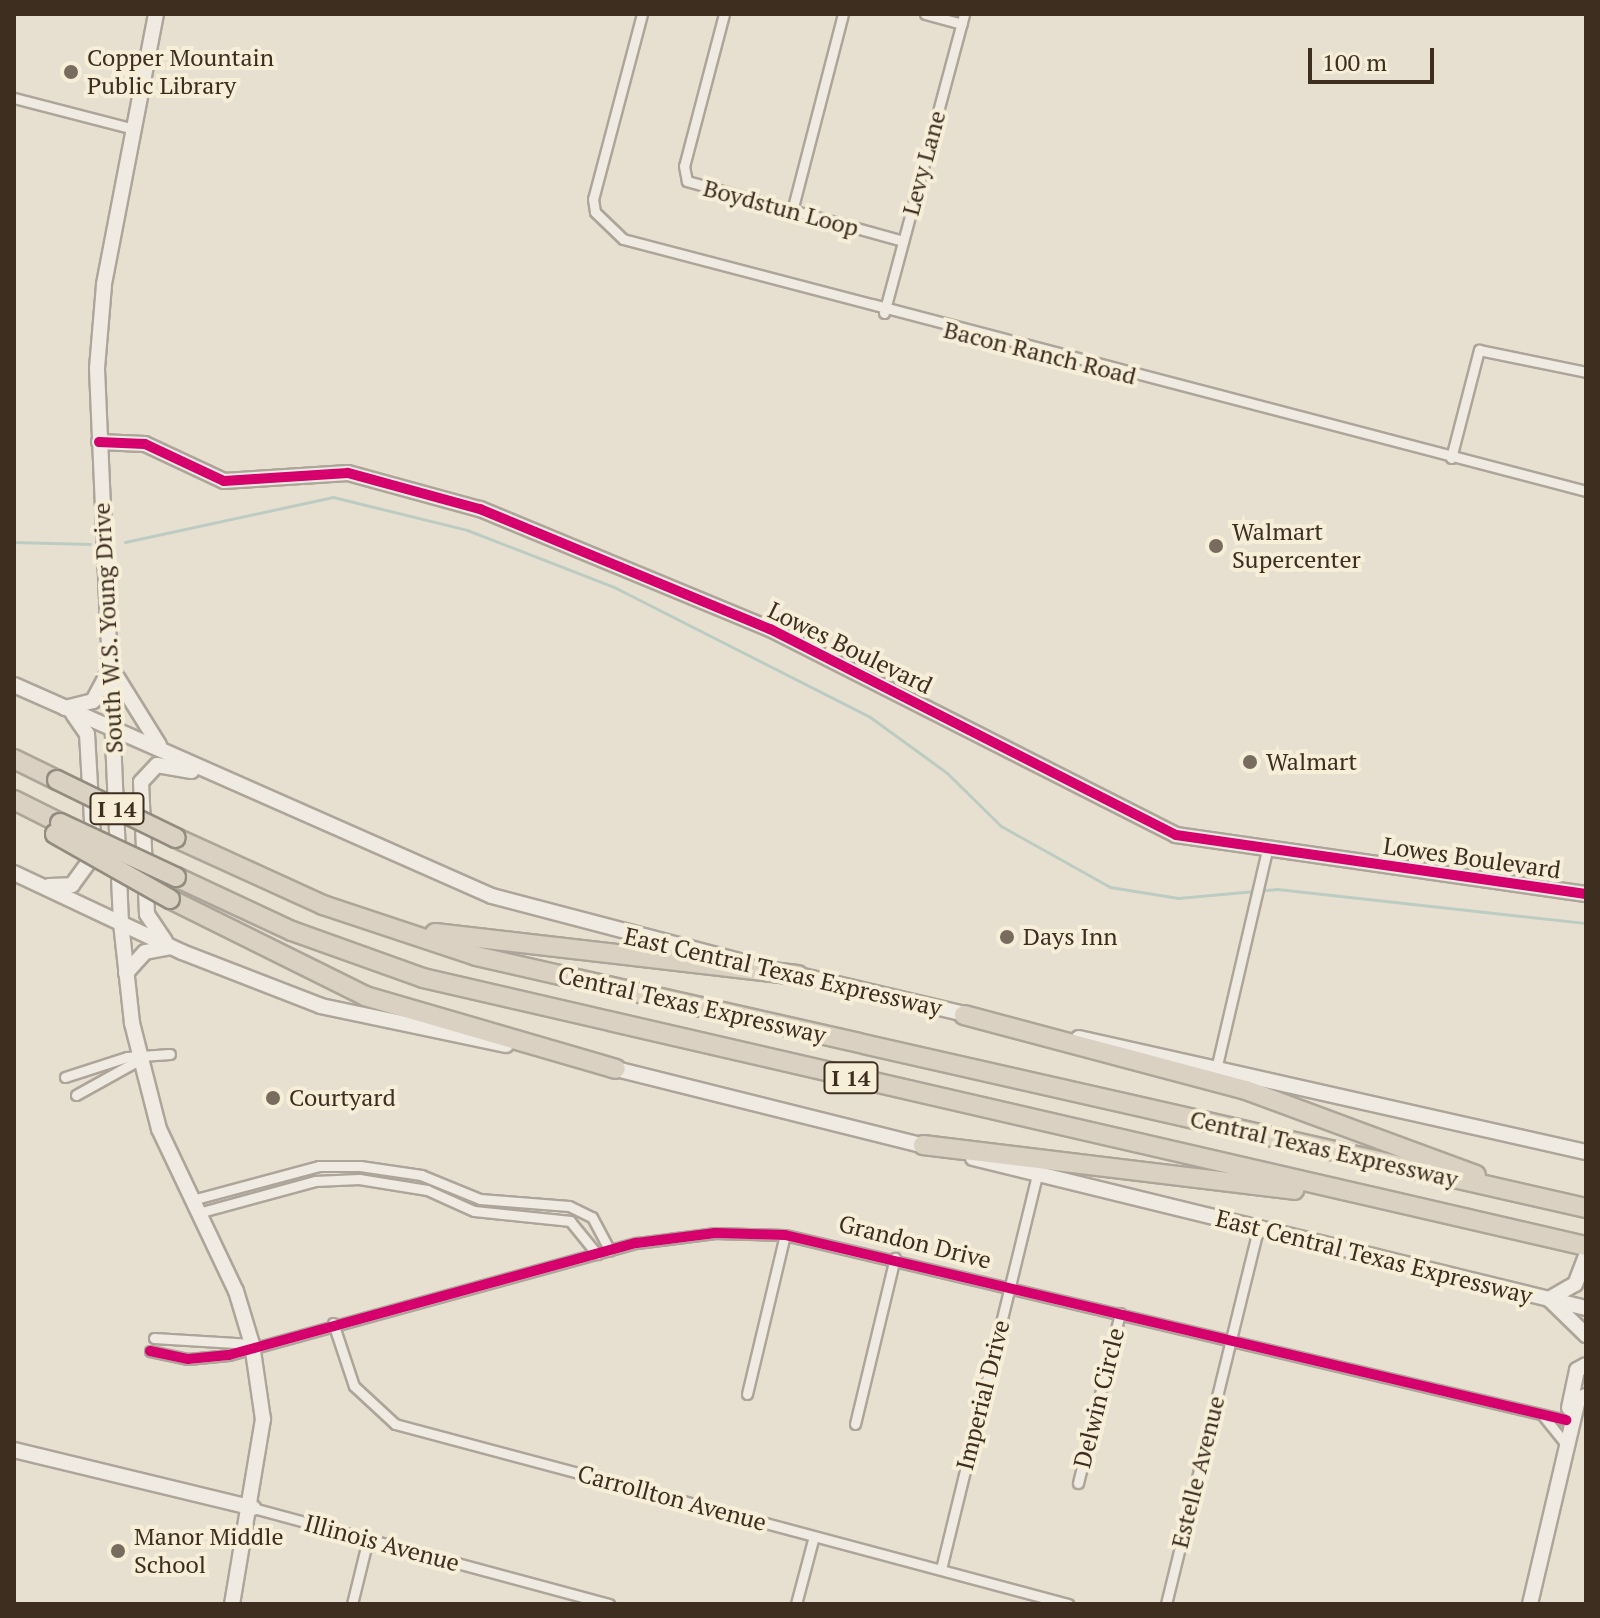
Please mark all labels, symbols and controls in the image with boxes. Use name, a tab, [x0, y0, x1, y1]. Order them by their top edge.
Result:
scale bar	[1312, 32, 1438, 82]
place label: Copper Mountain Public Library	[87, 44, 274, 100]
text: 100 m	[1322, 46, 1387, 78]
marker: Copper Mountain Public Library	[62, 63, 80, 81]
street label: Levy Lane	[896, 107, 952, 219]
street label: Boydstun Loop	[700, 173, 862, 243]
street label: Bacon Ranch Road	[941, 315, 1139, 391]
street label: South W.S. Young Drive	[87, 501, 129, 755]
place label: Walmart Supercenter	[1232, 518, 1361, 574]
marker: Walmart Supercenter	[1207, 537, 1225, 555]
street label: Lowes Boulevard	[763, 596, 937, 700]
place label: Walmart	[1266, 748, 1357, 776]
marker: Walmart	[1241, 753, 1259, 771]
road number: I 14	[89, 791, 145, 827]
street label: Lowes Boulevard	[1381, 831, 1563, 885]
street label: East Central Texas Expressway	[621, 921, 945, 1023]
place label: Days Inn	[1023, 923, 1117, 951]
marker: Days Inn	[998, 928, 1016, 946]
street label: Central Texas Expressway	[555, 960, 829, 1050]
road number: I 14	[823, 1060, 879, 1096]
place label: Courtyard	[289, 1084, 396, 1112]
marker: Courtyard	[264, 1089, 282, 1107]
street label: Central Texas Expressway	[1187, 1104, 1461, 1194]
street label: East Central Texas Expressway	[1213, 1204, 1535, 1310]
street label: Grandon Drive	[836, 1209, 994, 1275]
street label: Imperial Drive	[950, 1317, 1016, 1473]
street label: Delwin Circle	[1068, 1325, 1130, 1471]
street label: Estelle Avenue	[1165, 1393, 1231, 1551]
street label: Carrollton Avenue	[574, 1459, 770, 1537]
street label: Illinois Avenue	[301, 1508, 463, 1578]
place label: Manor Middle School	[134, 1523, 283, 1579]
marker: Manor Middle School	[109, 1542, 127, 1560]

